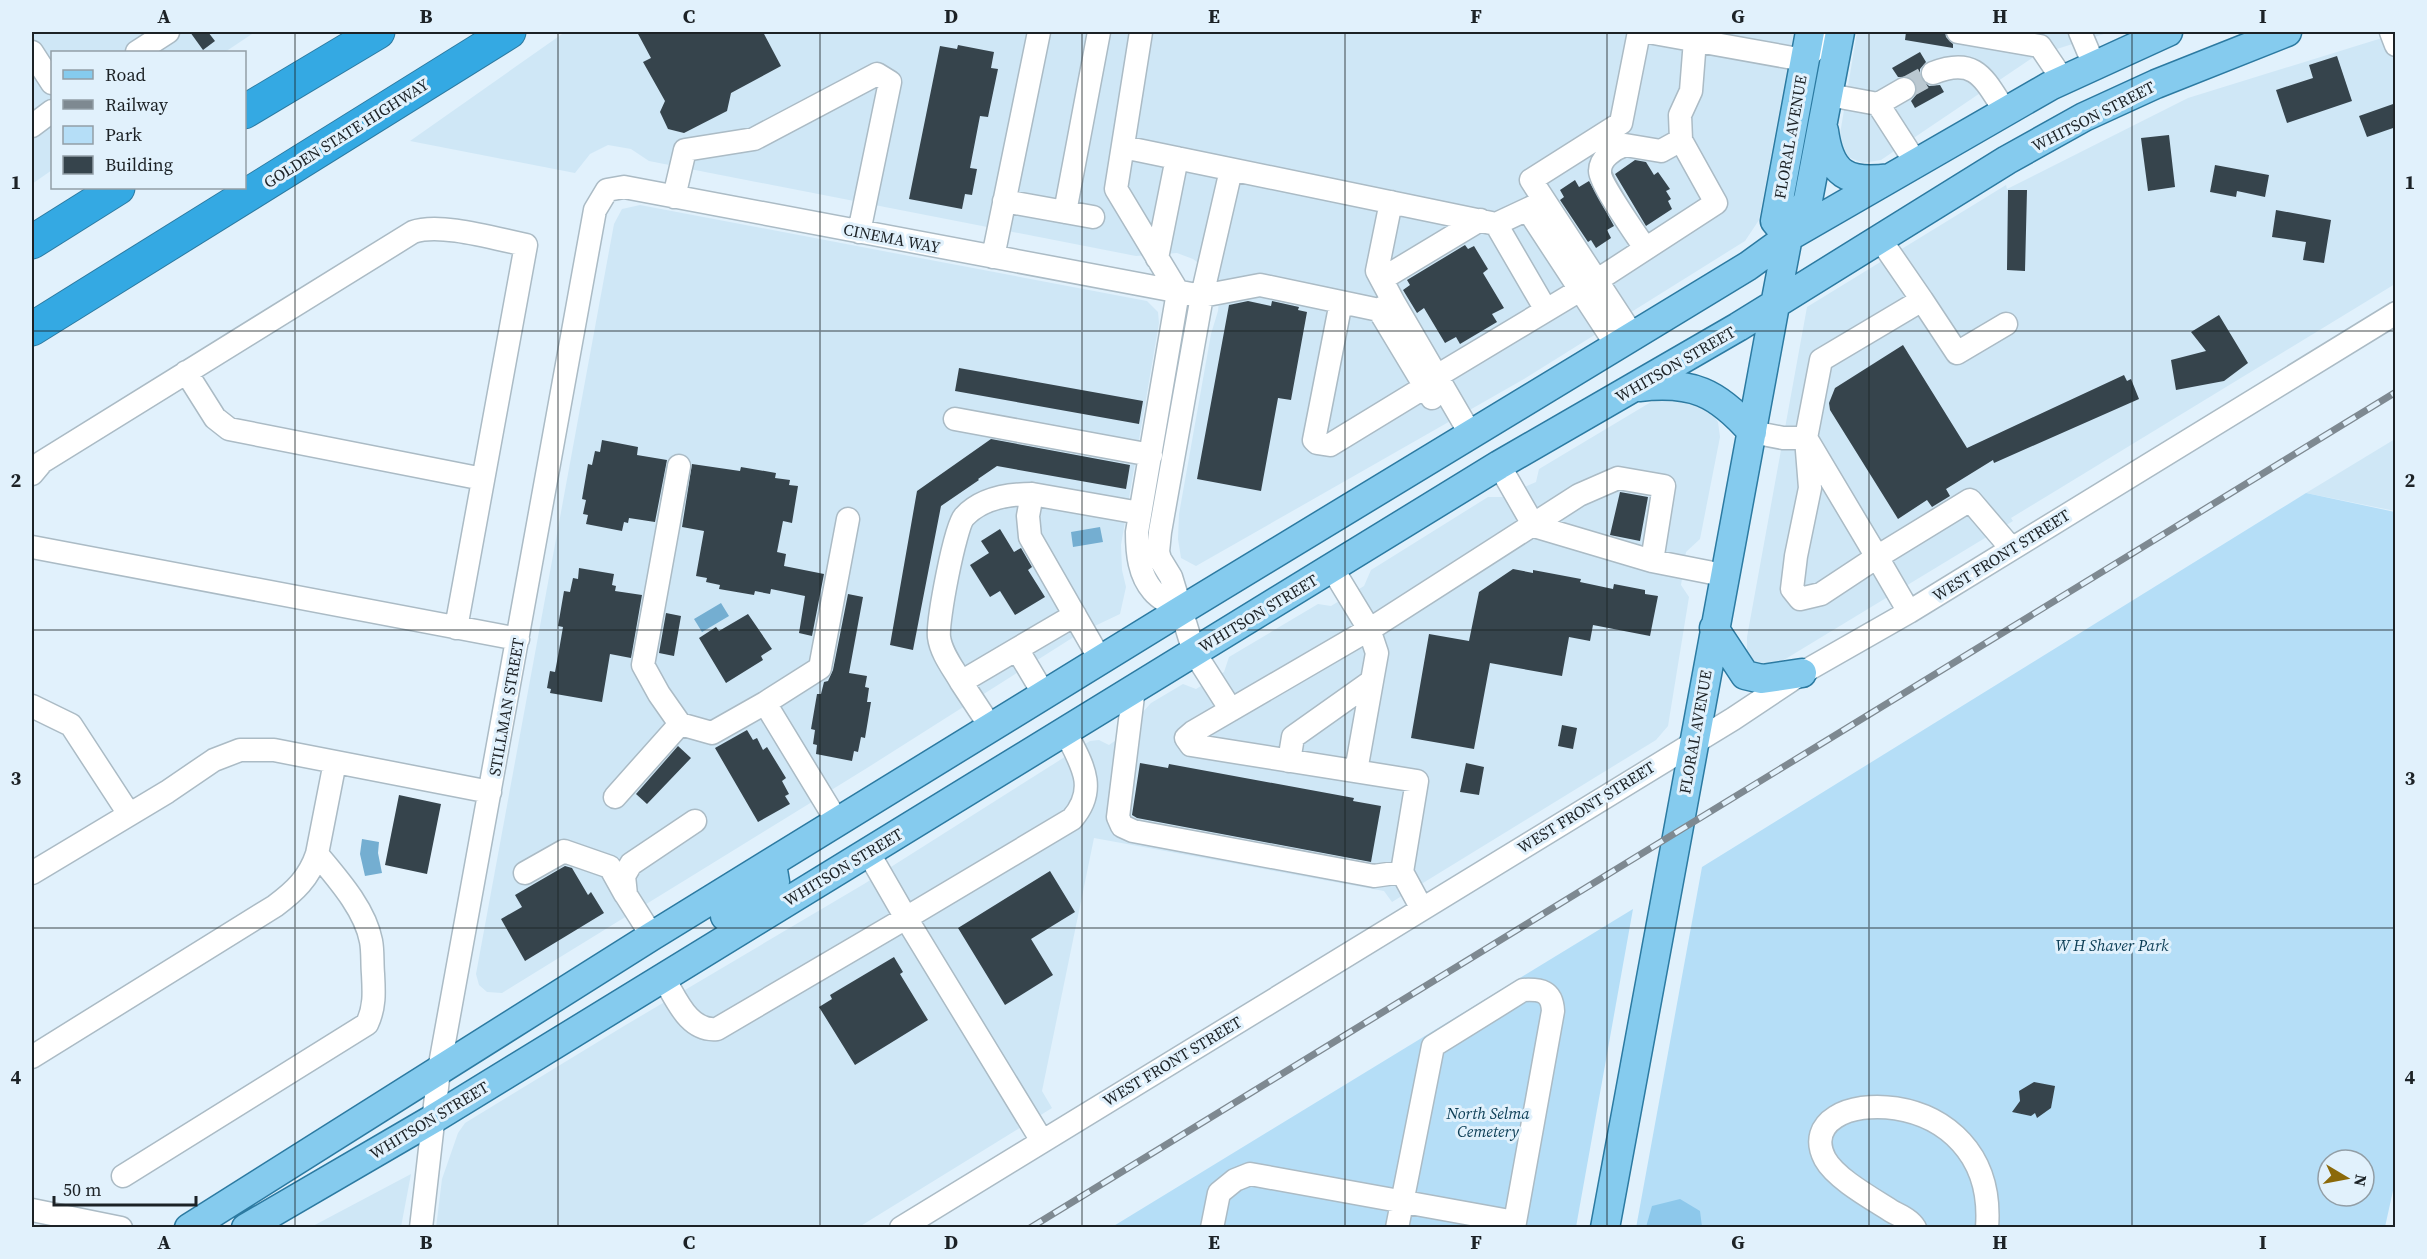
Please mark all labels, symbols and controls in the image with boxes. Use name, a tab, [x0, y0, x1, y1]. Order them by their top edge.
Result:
text: A	[157, 2, 171, 30]
text: B	[419, 2, 433, 30]
text: C	[683, 2, 695, 30]
text: D	[944, 2, 958, 30]
text: E	[1208, 2, 1220, 30]
text: F	[1470, 2, 1482, 30]
text: G	[1731, 2, 1745, 30]
text: H	[1992, 2, 2008, 30]
text: I	[2259, 2, 2267, 30]
legend	[51, 51, 246, 189]
text: Road	[105, 62, 146, 87]
street label: GOLDEN STATE HIGHWAY	[259, 73, 433, 193]
street label: FLORAL AVENUE	[1768, 73, 1812, 201]
street label: WHITSON STREET	[2028, 75, 2159, 157]
text: Railway	[105, 92, 169, 117]
text: Park	[105, 122, 142, 147]
text: Building	[105, 152, 173, 177]
text: 1	[11, 168, 21, 196]
text: 1	[2405, 168, 2415, 196]
street label: CINEMA WAY	[842, 218, 942, 258]
street label: WHITSON STREET	[1611, 320, 1739, 407]
text: 2	[11, 466, 22, 494]
text: 2	[2405, 466, 2416, 494]
street label: WEST FRONT STREET	[1928, 504, 2074, 606]
street label: WHITSON STREET	[1194, 569, 1322, 657]
street label: STILLMAN STREET	[483, 636, 529, 778]
street label: FLORAL AVENUE	[1673, 668, 1717, 796]
street label: WEST FRONT STREET	[1513, 756, 1659, 858]
text: 3	[11, 764, 22, 792]
text: 3	[2405, 764, 2416, 792]
street label: WHITSON STREET	[779, 823, 907, 911]
park label: W H Shaver Park	[2055, 934, 2169, 956]
street label: WEST FRONT STREET	[1098, 1011, 1246, 1111]
text: 4	[11, 1063, 22, 1091]
text: 4	[2405, 1063, 2416, 1091]
street label: WHITSON STREET	[365, 1076, 493, 1164]
park label: North Selma Cemetery	[1445, 1102, 1530, 1142]
north arrow	[2316, 1148, 2376, 1208]
scale bar	[54, 1169, 196, 1207]
text: N	[2349, 1173, 2373, 1189]
text: 50 m	[63, 1177, 101, 1202]
text: A	[157, 1228, 171, 1256]
text: B	[419, 1228, 433, 1256]
text: C	[683, 1228, 695, 1256]
text: D	[944, 1228, 958, 1256]
text: E	[1208, 1228, 1220, 1256]
text: F	[1470, 1228, 1482, 1256]
text: G	[1731, 1228, 1745, 1256]
text: H	[1992, 1228, 2008, 1256]
text: I	[2259, 1228, 2267, 1256]

